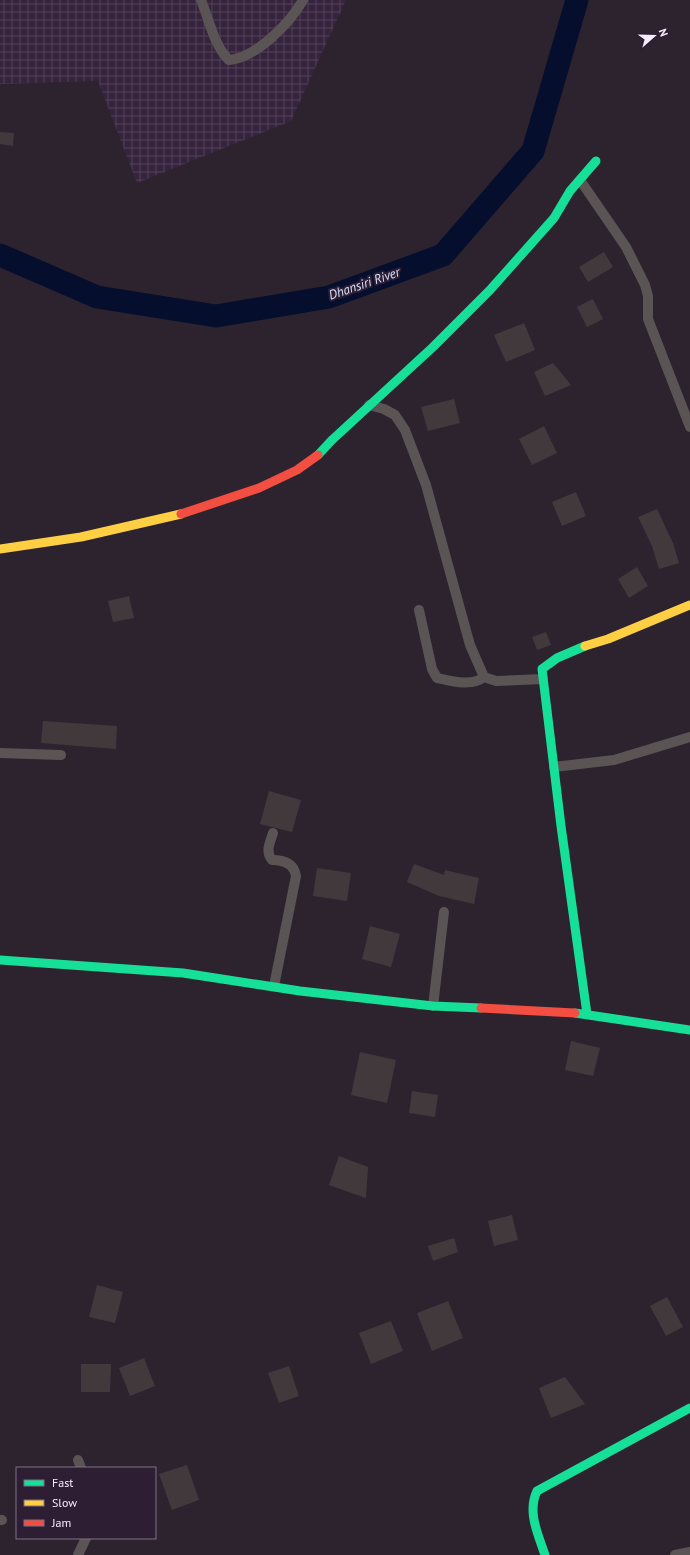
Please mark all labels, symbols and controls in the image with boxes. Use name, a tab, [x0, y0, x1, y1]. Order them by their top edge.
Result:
north arrow	[634, 16, 674, 56]
text: N	[656, 27, 671, 38]
water label: Dhansiri River	[326, 263, 403, 304]
legend	[16, 1467, 156, 1539]
text: Fast	[52, 1475, 73, 1490]
text: Slow	[52, 1495, 77, 1510]
text: Jam	[51, 1515, 71, 1530]

